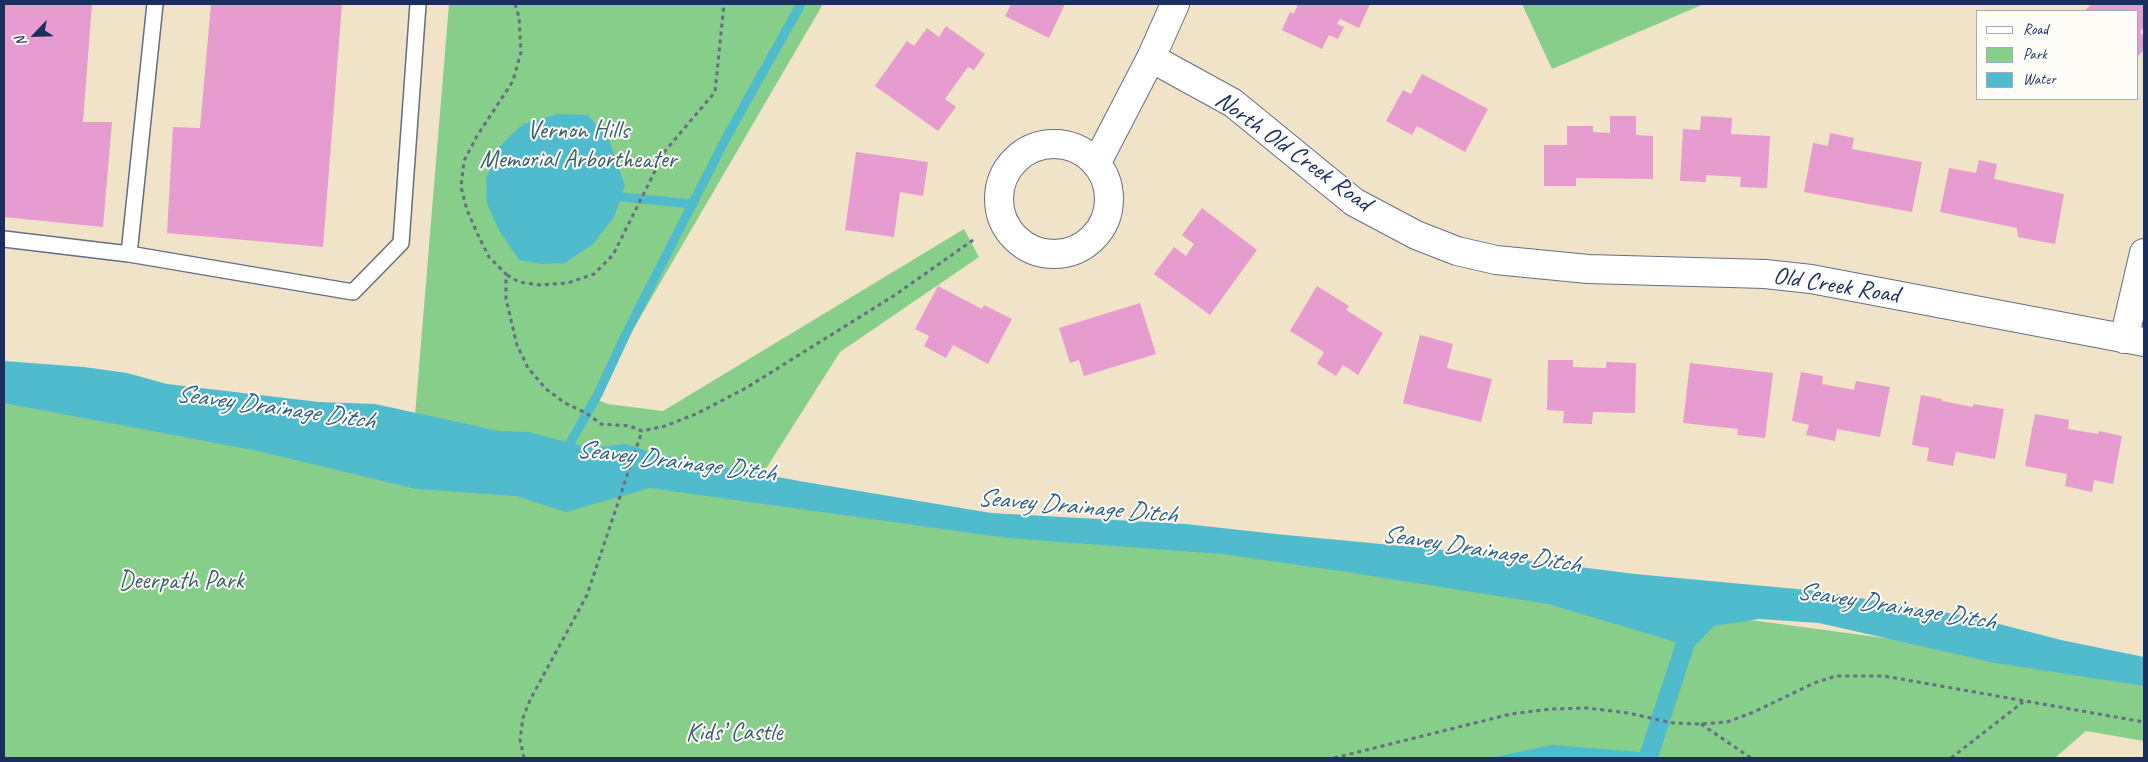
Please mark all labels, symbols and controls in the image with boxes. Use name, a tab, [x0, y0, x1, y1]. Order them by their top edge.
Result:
north arrow	[10, 10, 60, 60]
legend	[1976, 10, 2138, 100]
text: Road	[2023, 20, 2048, 39]
text: N	[11, 34, 30, 49]
text: Park	[2023, 45, 2047, 64]
text: Water	[2023, 70, 2056, 89]
street label: North Old Creek Road	[1209, 85, 1377, 219]
park label: Vernon Hills Memorial Arbortheater	[479, 116, 677, 175]
street label: Old Creek Road	[1771, 261, 1901, 311]
water label: Seavey Drainage Ditch	[174, 379, 376, 437]
water label: Seavey Drainage Ditch	[575, 434, 777, 490]
water label: Seavey Drainage Ditch	[976, 483, 1178, 531]
water label: Seavey Drainage Ditch	[1380, 519, 1582, 581]
park label: Deerpath Park	[118, 566, 244, 596]
water label: Seavey Drainage Ditch	[1795, 576, 1997, 638]
park label: Kids’ Castle	[686, 718, 782, 748]

